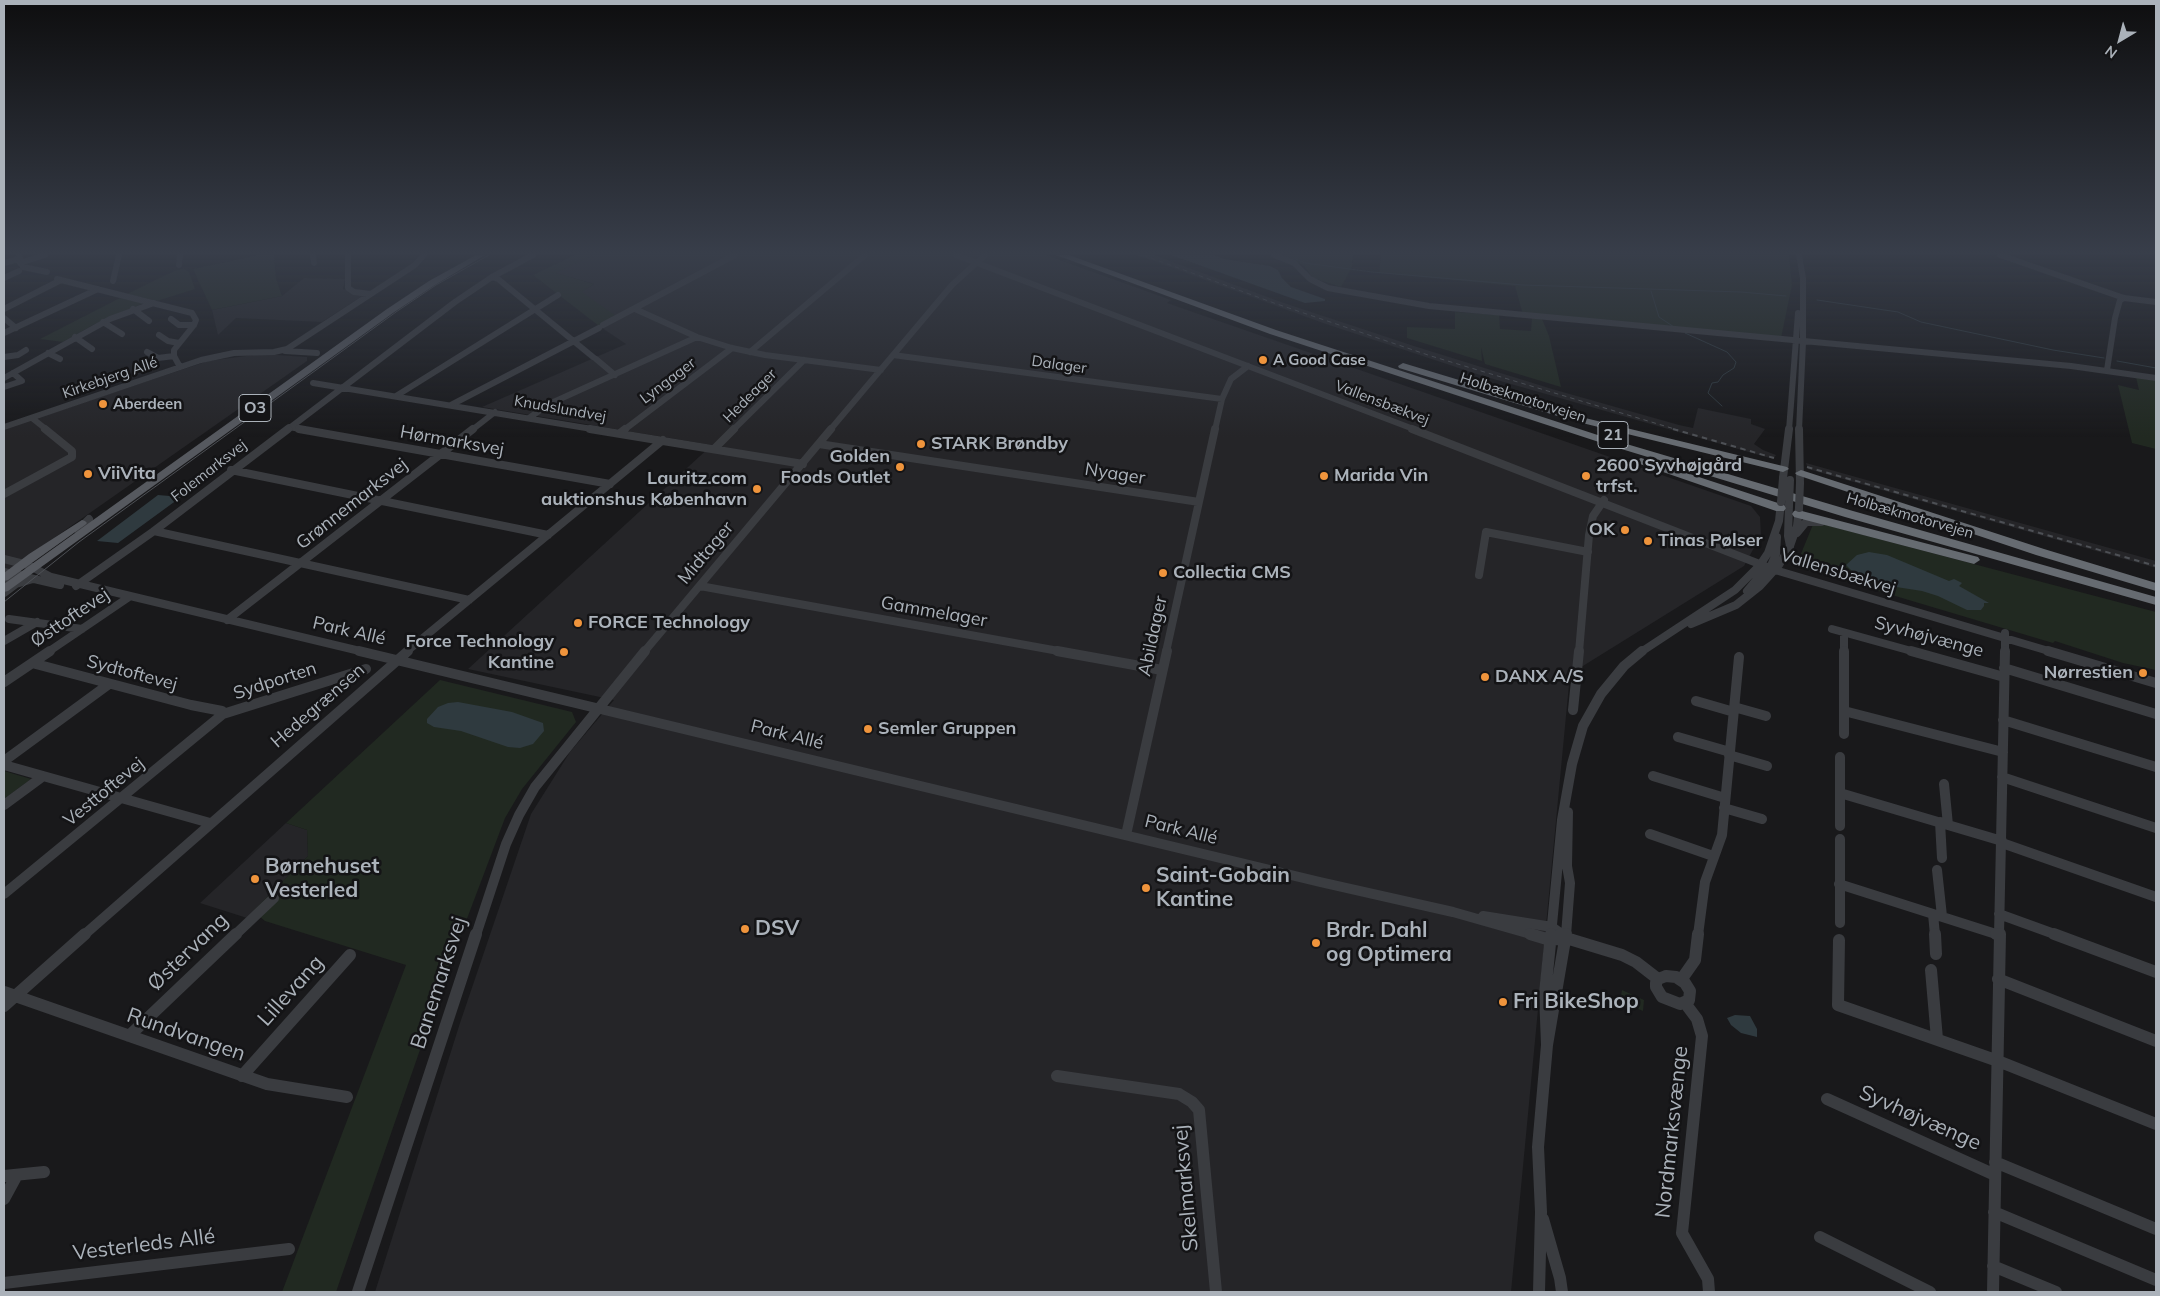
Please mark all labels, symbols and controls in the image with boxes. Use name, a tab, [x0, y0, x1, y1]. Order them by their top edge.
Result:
north arrow	[2095, 15, 2145, 65]
text: N	[2101, 42, 2121, 62]
place label: A Good Case	[1273, 351, 1366, 369]
street label: Dalager	[1030, 352, 1088, 378]
street label: Kirkebjerg Allé	[60, 353, 160, 403]
street label: Lyngager	[637, 354, 699, 408]
marker: A Good Case	[1257, 354, 1269, 366]
street label: Hedeager	[719, 365, 781, 427]
street label: Holbækmotorvejen	[1458, 369, 1588, 427]
street label: Vallensbækvej	[1332, 377, 1432, 429]
street label: Knudslundvej	[513, 392, 607, 426]
road number: O3	[239, 394, 271, 422]
place label: Aberdeen	[113, 395, 182, 413]
marker: Aberdeen	[97, 398, 109, 410]
street label: Hørmarksvej	[398, 421, 506, 461]
road number: 21	[1598, 422, 1628, 448]
place label: STARK Brøndby	[931, 433, 1068, 455]
street label: Folemarksvej	[168, 436, 250, 506]
marker: STARK Brøndby	[915, 438, 927, 450]
place label: Golden Foods Outlet	[781, 446, 890, 488]
street label: Grønnemarksvej	[292, 454, 412, 554]
place label: 2600 Syvhøjgård trfst.	[1596, 455, 1742, 498]
street label: Nyager	[1083, 459, 1147, 489]
marker: Golden Foods Outlet	[894, 461, 906, 473]
place label: ViiVita	[98, 463, 156, 485]
place label: Marida Vin	[1334, 465, 1428, 487]
marker: ViiVita	[82, 468, 94, 480]
place label: Lauritz.com auktionshus København	[541, 468, 747, 510]
marker: Marida Vin	[1318, 470, 1330, 482]
marker: 2600 Syvhøjgård trfst.	[1580, 470, 1592, 482]
marker: Lauritz.com auktionshus København	[751, 483, 763, 495]
street label: Holbækmotorvejen	[1844, 489, 1976, 543]
street label: Midtager	[674, 517, 738, 589]
place label: OK	[1589, 519, 1615, 541]
marker: OK	[1619, 524, 1631, 536]
place label: Tinas Pølser	[1658, 530, 1763, 552]
marker: Tinas Pølser	[1642, 535, 1654, 547]
street label: Vallensbækvej	[1778, 544, 1898, 600]
place label: Collectia CMS	[1173, 562, 1291, 584]
marker: Collectia CMS	[1157, 567, 1169, 579]
street label: Østtoftevej	[27, 584, 113, 652]
street label: Gammelager	[879, 592, 989, 632]
street label: Abildager	[1134, 594, 1172, 678]
street label: Park Allé	[310, 612, 388, 650]
place label: FORCE Technology	[588, 612, 750, 634]
street label: Syvhøjvænge	[1872, 612, 1986, 662]
marker: FORCE Technology	[572, 617, 584, 629]
place label: Force Technology Kantine	[405, 631, 554, 674]
marker: Force Technology Kantine	[558, 646, 570, 658]
street label: Sydtoftevej	[84, 651, 180, 695]
street label: Sydporten	[231, 657, 319, 705]
street label: Hedegrænsen	[267, 659, 369, 753]
place label: Nørrestien	[2044, 662, 2133, 684]
place label: DANX A/S	[1495, 666, 1584, 688]
marker: Nørrestien	[2137, 667, 2149, 679]
marker: DANX A/S	[1479, 671, 1491, 683]
street label: Park Allé	[748, 716, 826, 754]
place label: Semler Gruppen	[878, 718, 1016, 740]
marker: Semler Gruppen	[862, 723, 874, 735]
street label: Vesttoftevej	[59, 753, 149, 831]
street label: Park Allé	[1142, 811, 1220, 849]
place label: Børnehuset Vesterled	[265, 854, 379, 904]
place label: Saint-Gobain Kantine	[1156, 863, 1290, 913]
marker: Børnehuset Vesterled	[249, 873, 261, 885]
marker: Saint-Gobain Kantine	[1140, 882, 1152, 894]
street label: Østervang	[143, 908, 233, 996]
street label: Banemarksvej	[406, 914, 472, 1052]
place label: DSV	[755, 916, 799, 942]
place label: Brdr. Dahl og Optimera	[1326, 918, 1452, 968]
marker: DSV	[739, 923, 751, 935]
marker: Brdr. Dahl og Optimera	[1310, 937, 1322, 949]
street label: Lillevang	[253, 951, 329, 1031]
place label: Fri BikeShop	[1513, 989, 1639, 1015]
marker: Fri BikeShop	[1497, 996, 1509, 1008]
street label: Rundvangen	[123, 1003, 249, 1067]
street label: Nordmarksvænge	[1650, 1045, 1694, 1219]
street label: Syvhøjvænge	[1855, 1080, 1985, 1156]
street label: Skelmarksvej	[1168, 1124, 1204, 1252]
street label: Vesterleds Allé	[71, 1224, 217, 1266]

